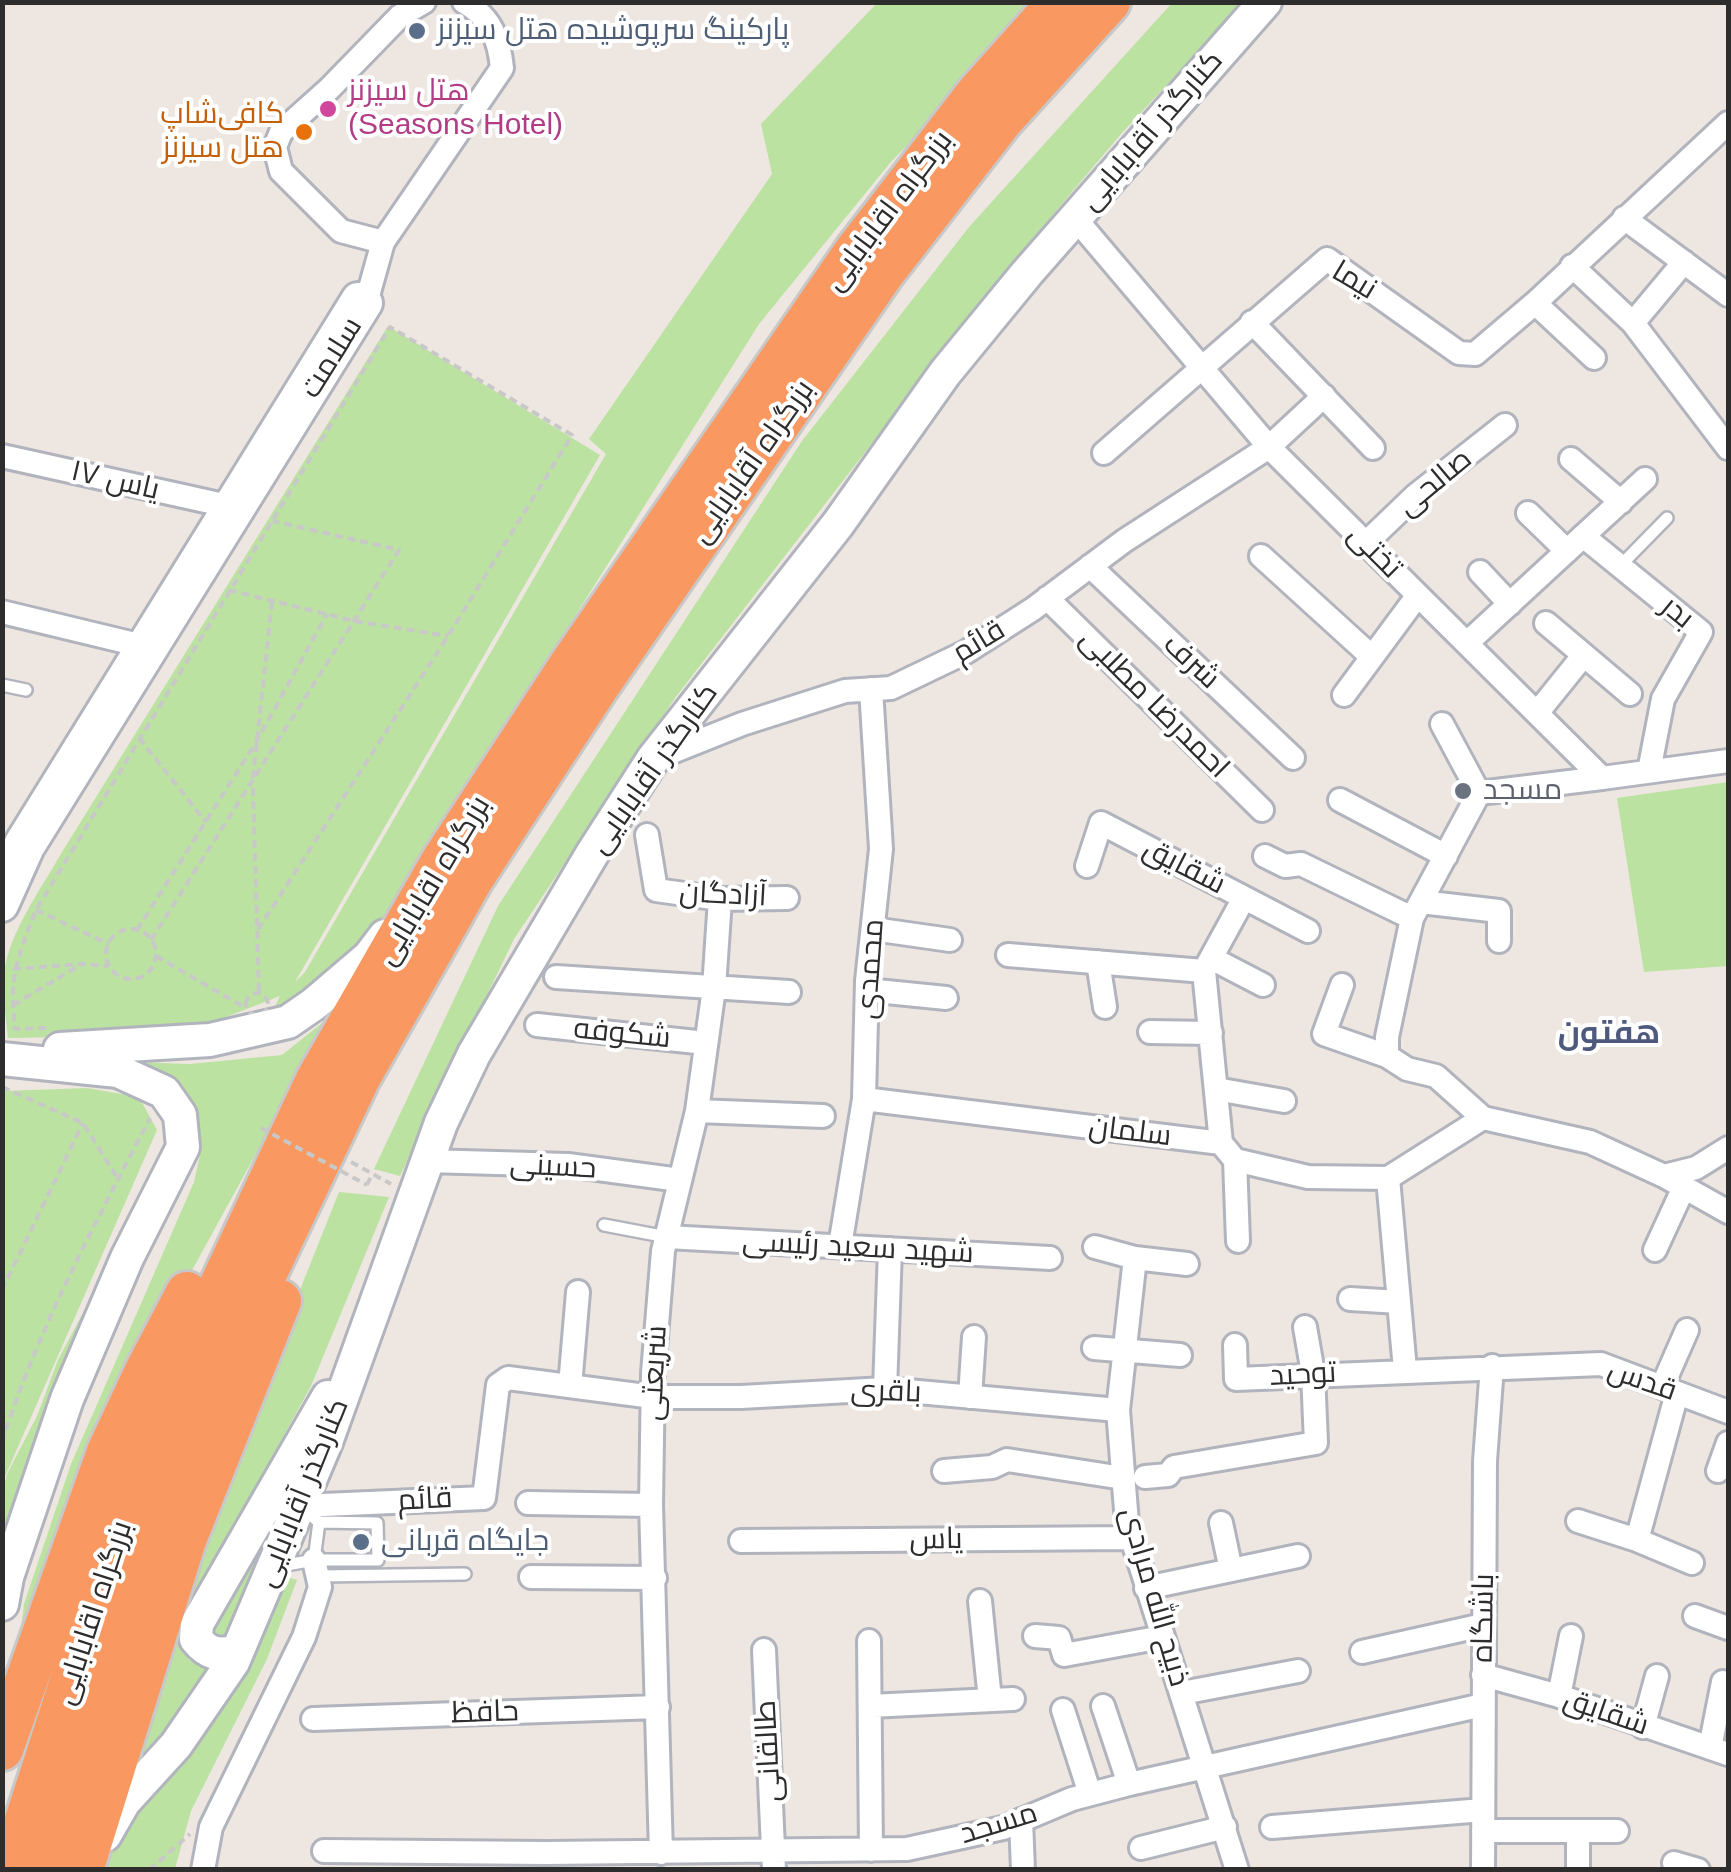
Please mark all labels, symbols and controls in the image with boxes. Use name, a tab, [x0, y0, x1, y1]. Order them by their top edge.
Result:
place label: پارکینگ سرپوشیده هتل سیزنز	[437, 13, 789, 49]
marker: پارکینگ سرپوشیده هتل سیزنز	[406, 20, 428, 42]
street label: کنارگذر آقابابایی	[1073, 44, 1231, 218]
place label: هتل سیزنز (Seasons Hotel)	[348, 74, 563, 144]
place label: کافی‌شاپ هتل سیزنز	[160, 97, 284, 168]
marker: هتل سیزنز (Seasons Hotel)	[317, 98, 339, 120]
marker: کافی‌شاپ هتل سیزنز	[293, 121, 315, 143]
street label: بزرگراه اقابابایی	[817, 124, 961, 298]
street label: نیما	[1325, 254, 1383, 308]
street label: سلامت	[293, 311, 371, 405]
street label: بزرگراه آقابابایی	[683, 373, 823, 551]
street label: صالحی	[1390, 441, 1480, 525]
street label: یاس ۱۷	[67, 453, 163, 509]
street label: تختی	[1340, 518, 1408, 586]
street label: بدر	[1653, 589, 1701, 637]
street label: قائم	[946, 612, 1012, 672]
street label: احمدرضا مطلبی	[1072, 622, 1236, 786]
street label: شرف	[1155, 627, 1227, 697]
street label: کنارگذر آقابابایی	[582, 677, 726, 861]
place label: مسجد	[1483, 773, 1562, 809]
marker: مسجد	[1452, 780, 1474, 802]
street label: بزرگراه اقابابایی	[369, 790, 499, 972]
street label: شقایق	[1137, 831, 1231, 903]
street label: آزادگان	[678, 875, 768, 915]
street label: محمدی	[850, 918, 892, 1020]
street label: شکوفه	[572, 1011, 672, 1057]
district label: هفتون	[1558, 1015, 1660, 1053]
street label: سلمان	[1087, 1109, 1173, 1155]
street label: حسینی	[509, 1147, 597, 1187]
street label: شهید سعید رئیسی	[741, 1224, 975, 1272]
street label: شریعتی	[635, 1324, 675, 1422]
street label: قدس	[1603, 1352, 1681, 1410]
street label: توحید	[1269, 1355, 1337, 1395]
street label: باقری	[850, 1373, 922, 1411]
street label: کنارگذر آقابابایی	[249, 1393, 357, 1593]
street label: قائم	[397, 1481, 453, 1519]
street label: ذبیح الله مرادی	[1111, 1503, 1197, 1691]
street label: بزرگراه اقابابایی	[47, 1516, 141, 1710]
street label: یاس	[909, 1522, 963, 1558]
place label: جایگاه قربانی	[381, 1524, 549, 1560]
marker: جایگاه قربانی	[350, 1531, 372, 1553]
street label: باشگاه	[1465, 1573, 1503, 1663]
street label: شقایق	[1559, 1682, 1653, 1744]
street label: حافظ	[451, 1694, 519, 1732]
street label: طالقانی	[748, 1699, 790, 1803]
street label: مسجد	[956, 1795, 1042, 1853]

